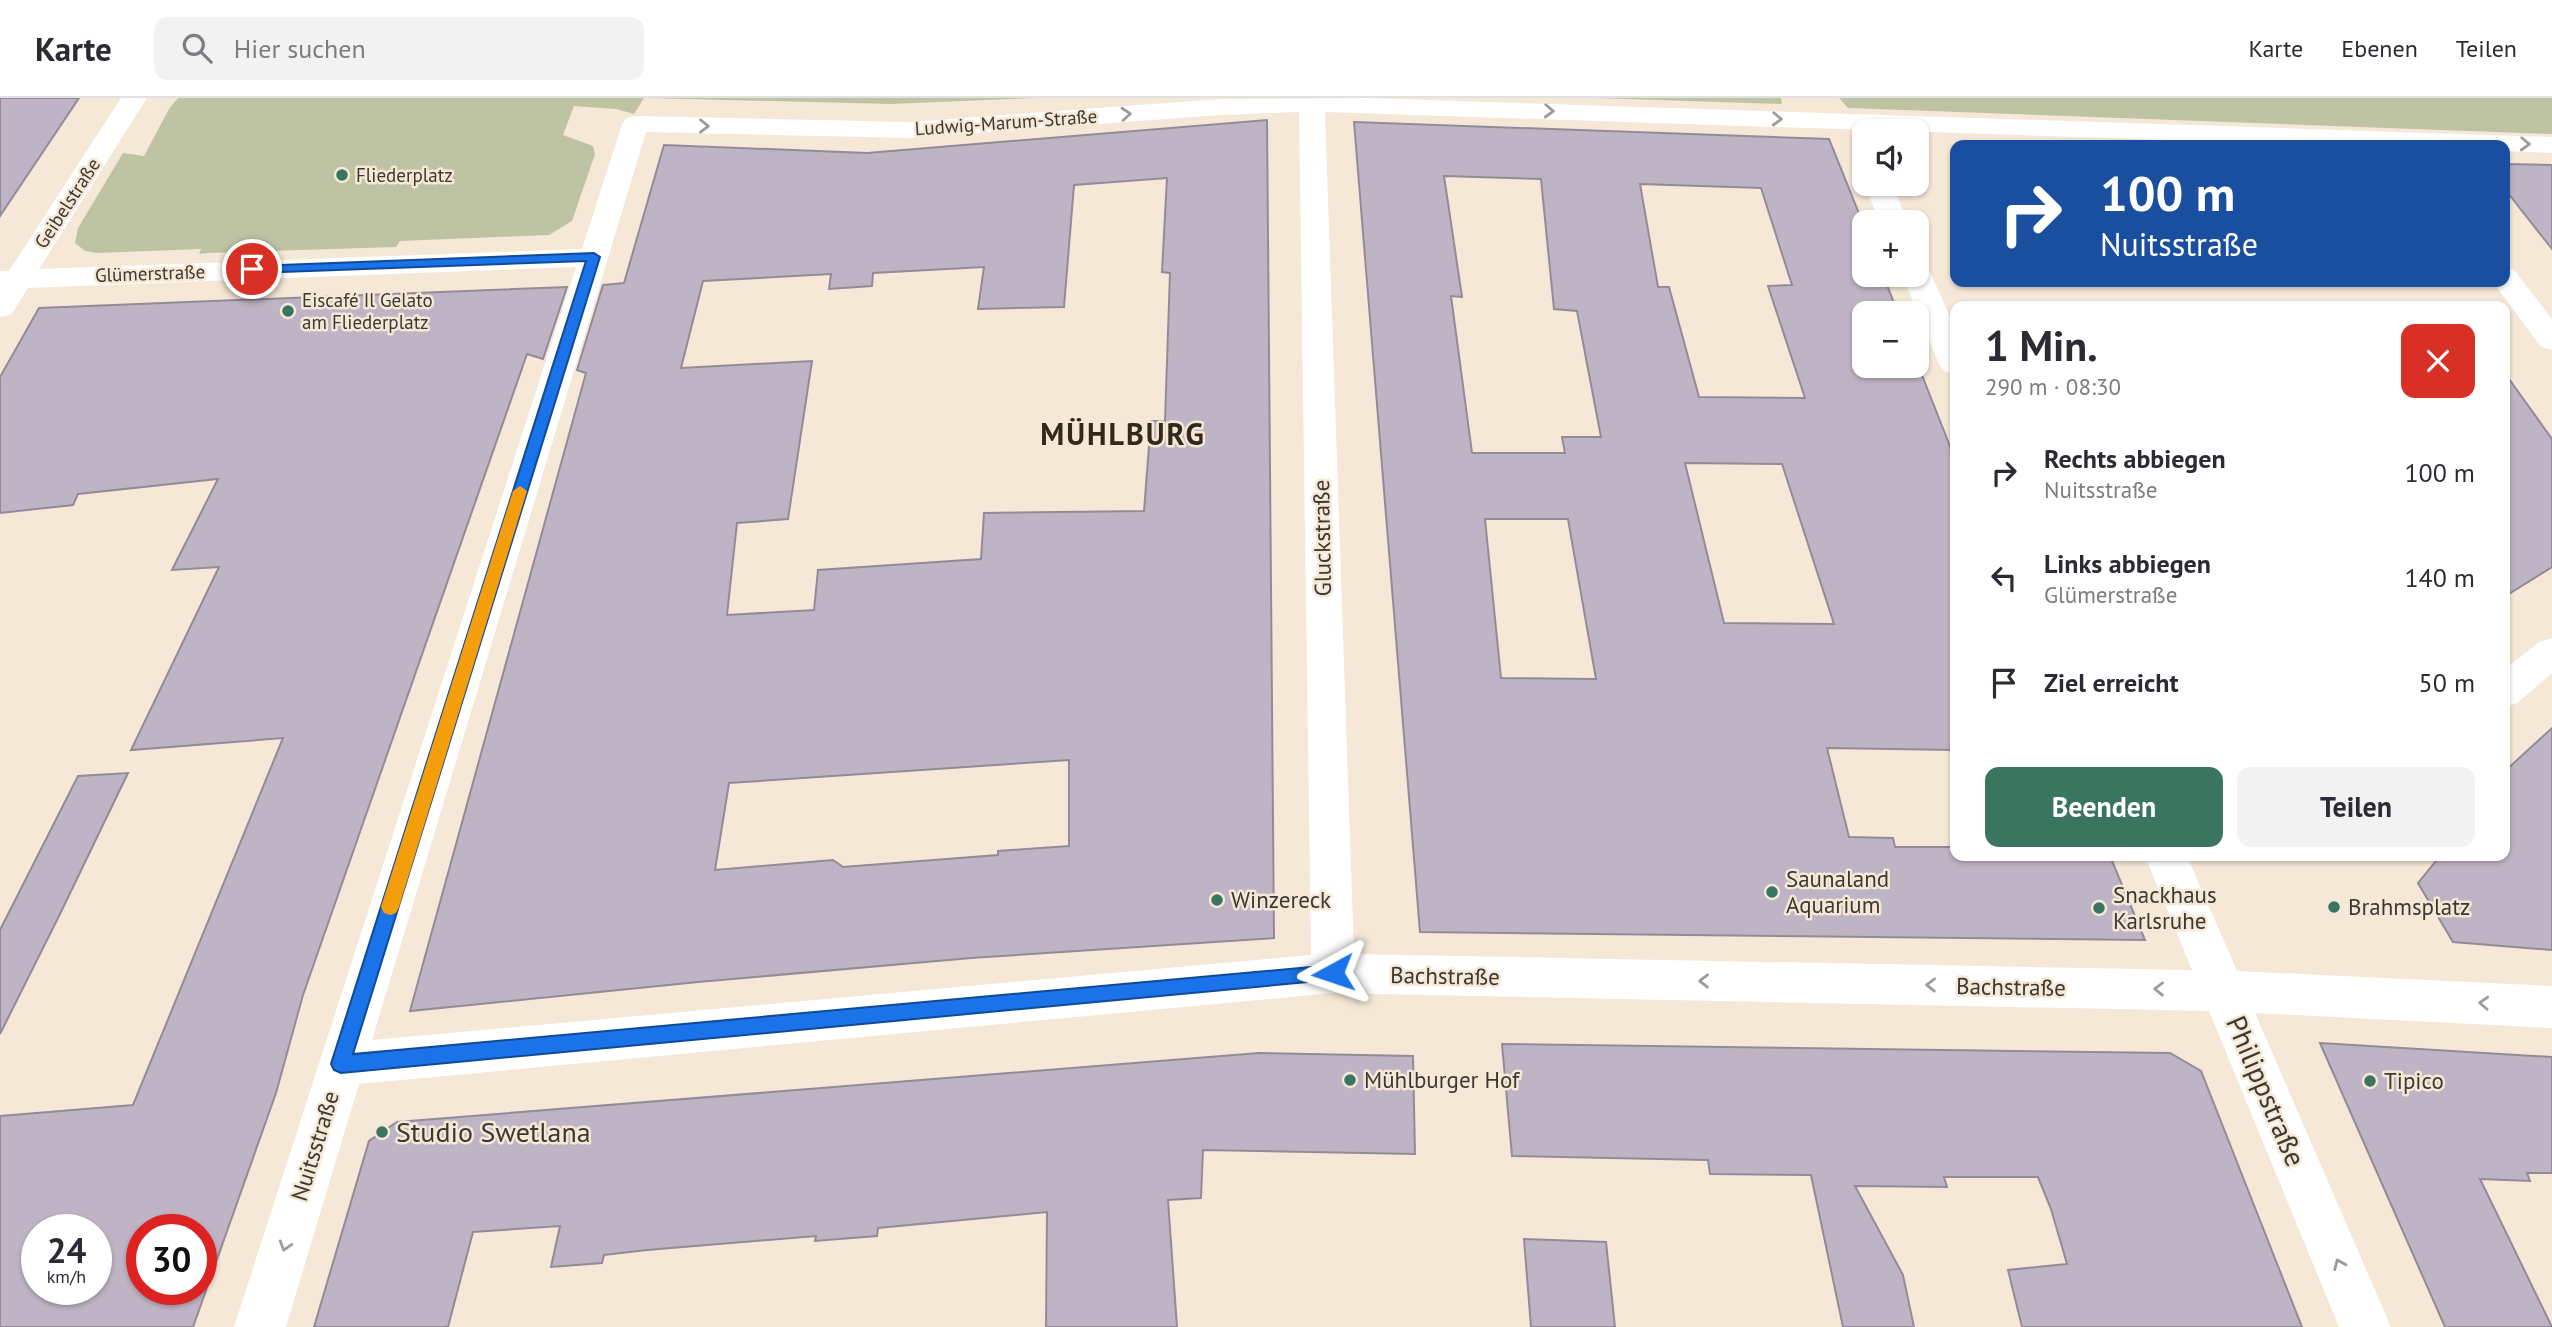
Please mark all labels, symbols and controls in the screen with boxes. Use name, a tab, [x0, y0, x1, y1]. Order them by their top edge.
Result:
search box	[154, 17, 644, 80]
text: Karte	[35, 27, 112, 70]
icon: search	[178, 29, 216, 67]
text: Hier suchen	[234, 32, 366, 65]
text: Karte	[2249, 33, 2303, 64]
text: Ebenen	[2341, 33, 2418, 64]
text: Teilen	[2456, 33, 2517, 64]
street label: Ludwig-Marum-Straße	[914, 104, 1098, 140]
one-way arrow	[1544, 104, 1555, 119]
one-way arrow	[1121, 106, 1132, 121]
one-way arrow	[1771, 112, 1782, 127]
one-way arrow	[699, 118, 709, 134]
map controls	[1852, 119, 1929, 378]
button: sound	[1852, 119, 1929, 196]
one-way arrow	[2521, 136, 2531, 152]
street label: Geibelstraße	[29, 153, 105, 253]
text: 100 m	[2100, 161, 2235, 225]
place label: Fliederplatz	[356, 163, 453, 187]
marker: Fliederplatz	[334, 167, 350, 183]
icon: right	[1985, 168, 2076, 259]
button: +	[1852, 210, 1929, 287]
text: Nuitsstraße	[2100, 223, 2258, 265]
pin	[222, 239, 282, 299]
icon: arrive	[233, 250, 271, 288]
street label: Glümerstraße	[95, 259, 205, 287]
place label: Eiscafé Il Gelato am Fliederplatz	[302, 288, 433, 334]
button: −	[1852, 301, 1929, 378]
marker: Eiscafé Il Gelato am Fliederplatz	[280, 303, 296, 319]
text: 1 Min.	[1985, 318, 2098, 373]
button: close	[2401, 324, 2475, 398]
text: 290 m · 08:30	[1985, 372, 2121, 401]
district label: MÜHLBURG	[1040, 414, 1206, 453]
text: Rechts abbiegen	[2044, 442, 2226, 475]
icon: right	[1985, 454, 2023, 492]
text: 100 m	[2404, 456, 2475, 489]
text: Nuitsstraße	[2044, 475, 2158, 504]
street label: Gluckstraße	[1306, 479, 1337, 597]
text: Links abbiegen	[2044, 547, 2211, 580]
icon: left	[1985, 559, 2023, 597]
text: 140 m	[2404, 561, 2475, 594]
text: Glümerstraße	[2044, 580, 2177, 609]
icon: arrive	[1985, 664, 2023, 702]
text: Ziel erreicht	[2044, 666, 2179, 699]
text: 50 m	[2419, 666, 2475, 699]
button: Beenden	[1985, 767, 2223, 847]
button: Teilen	[2237, 767, 2475, 847]
place label: Saunaland Aquarium	[1786, 864, 1889, 919]
place label: Snackhaus Karlsruhe	[2113, 880, 2217, 935]
marker: Saunaland Aquarium	[1764, 884, 1780, 900]
place label: Winzereck	[1231, 885, 1331, 914]
marker: Winzereck	[1209, 892, 1225, 908]
place label: Brahmsplatz	[2348, 892, 2470, 921]
marker: Brahmsplatz	[2326, 899, 2342, 915]
marker: Snackhaus Karlsruhe	[2091, 900, 2107, 916]
position arrow	[1296, 936, 1370, 1010]
street label: Bachstraße	[1390, 960, 1500, 991]
street label: Bachstraße	[1956, 971, 2066, 1002]
one-way arrow	[1698, 973, 1709, 989]
one-way arrow	[1925, 977, 1936, 993]
one-way arrow	[2153, 982, 2164, 997]
one-way arrow	[2478, 996, 2489, 1011]
street label: Philippstraße	[2218, 1010, 2315, 1172]
place label: Mühlburger Hof	[1364, 1065, 1521, 1094]
place label: Tipico	[2384, 1066, 2444, 1095]
marker: Mühlburger Hof	[1342, 1072, 1358, 1088]
marker: Tipico	[2362, 1073, 2378, 1089]
street label: Nuitsstraße	[284, 1087, 345, 1204]
place label: Studio Swetlana	[396, 1113, 591, 1150]
marker: Studio Swetlana	[374, 1124, 390, 1140]
speed limit sign: 30	[126, 1214, 217, 1305]
text: 24	[47, 1227, 86, 1273]
one-way arrow	[278, 1240, 293, 1252]
one-way arrow	[2333, 1259, 2347, 1271]
text: km/h	[47, 1265, 86, 1288]

